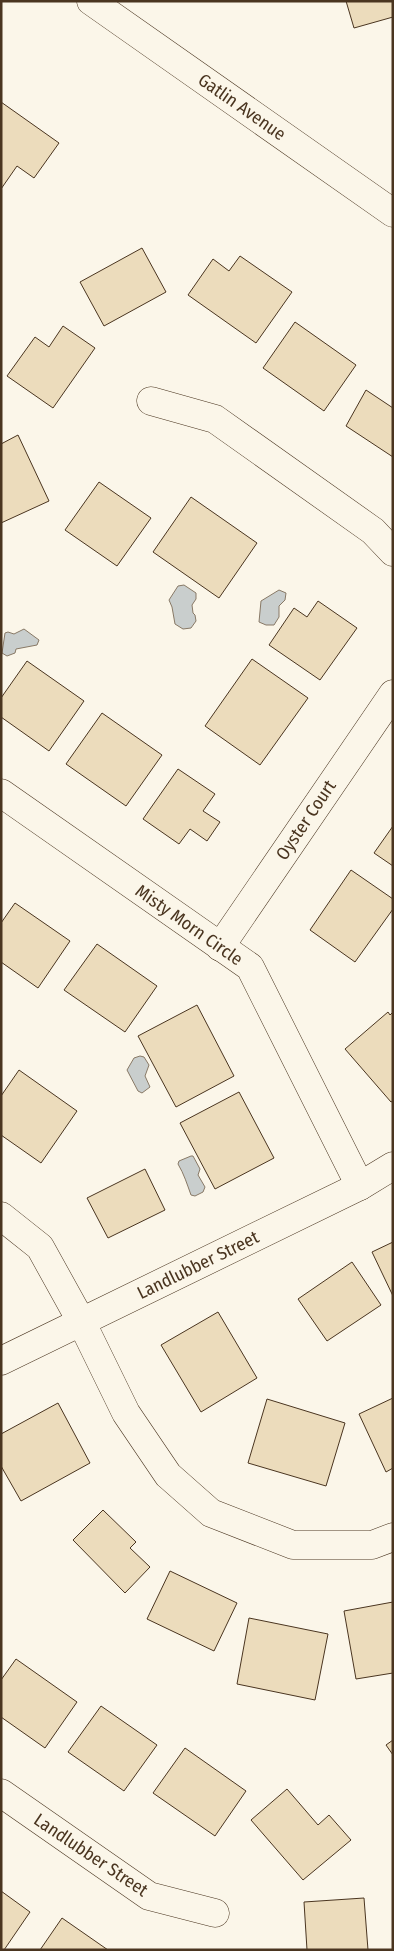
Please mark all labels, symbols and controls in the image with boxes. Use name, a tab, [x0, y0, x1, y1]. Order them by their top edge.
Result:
street label: Gatlin Avenue	[194, 69, 290, 145]
street label: Oyster Court	[271, 776, 341, 864]
street label: Misty Morn Circle	[131, 880, 247, 970]
street label: Landlubber Street	[133, 1226, 263, 1304]
street label: Landlubber Street	[30, 1809, 152, 1901]

